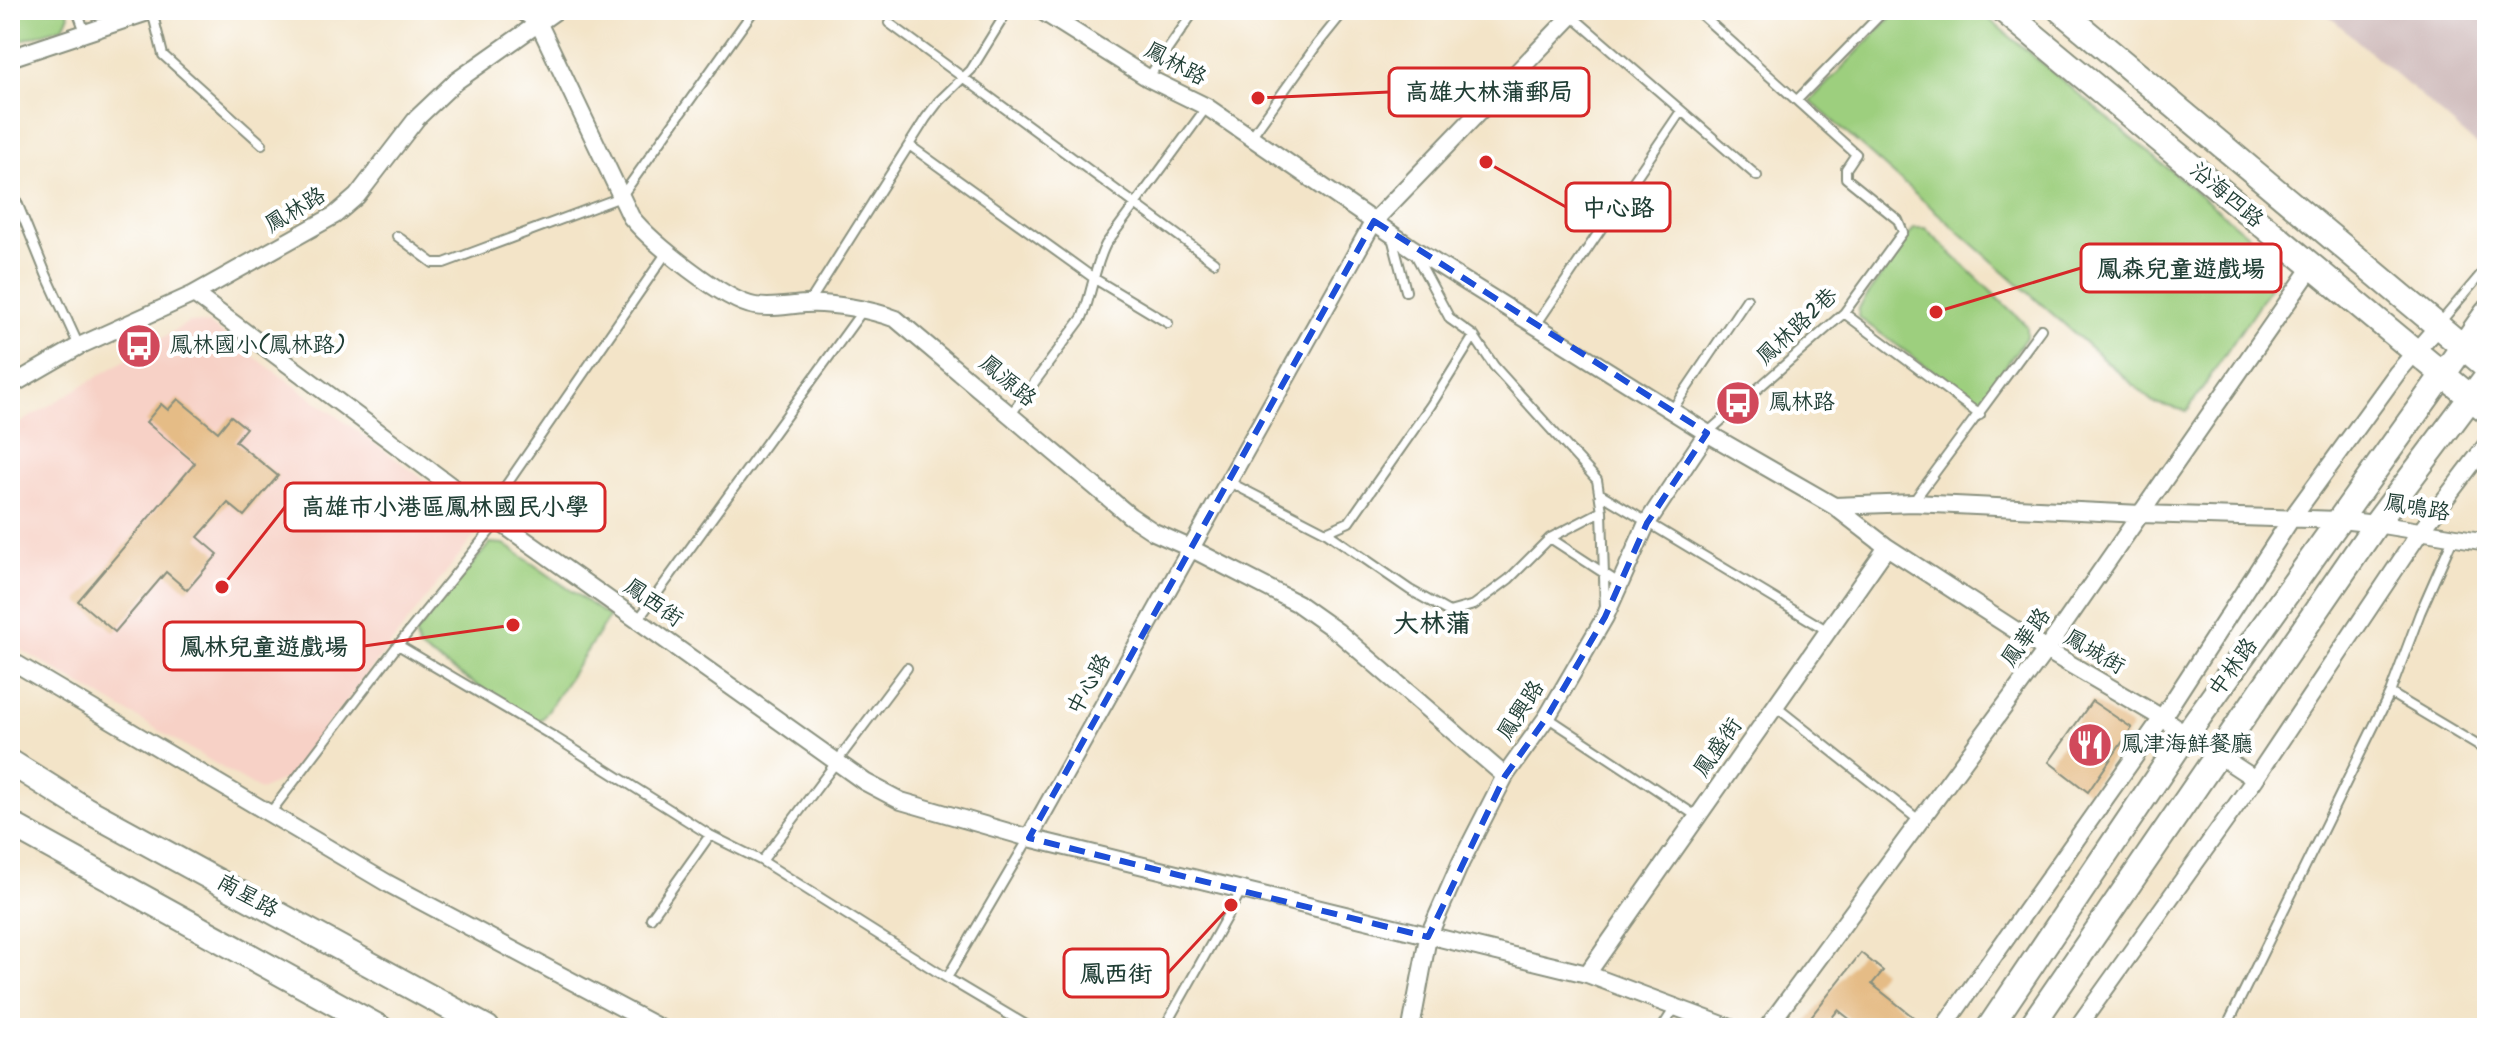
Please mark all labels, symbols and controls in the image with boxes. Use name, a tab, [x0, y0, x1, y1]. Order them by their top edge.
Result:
street label: 鳳林路	[1138, 34, 1212, 96]
callout: 高雄大林蒲郵局	[1389, 68, 1589, 116]
text: 高雄大林蒲郵局	[1405, 74, 1573, 113]
street label: 沿海四路	[2181, 154, 2271, 238]
street label: 鳳林路	[259, 179, 333, 243]
callout: 中心路	[1566, 183, 1670, 231]
text: 中心路	[1582, 190, 1655, 229]
callout: 鳳森兒童遊戲場	[2081, 244, 2281, 292]
text: 鳳森兒童遊戲場	[2097, 251, 2265, 290]
street label: 鳳林路2巷	[1749, 280, 1847, 374]
bus stop icon: 鳳林國小(鳳林路)	[115, 322, 163, 370]
place label: 鳳林國小(鳳林路)	[170, 329, 346, 364]
street label: 鳳源路	[970, 347, 1044, 417]
bus stop icon: 鳳林路	[1714, 379, 1762, 427]
place label: 鳳林路	[1769, 386, 1835, 421]
callout: 高雄市小港區鳳林國民小學	[285, 483, 605, 531]
street label: 鳳鳴路	[2381, 486, 2453, 532]
text: 高雄市小港區鳳林國民小學	[301, 489, 589, 528]
street label: 鳳西街	[616, 571, 690, 637]
street label: 鳳華路	[1993, 601, 2061, 675]
district label: 大林蒲	[1393, 604, 1471, 646]
street label: 鳳城街	[2057, 621, 2131, 685]
callout: 鳳林兒童遊戲場	[164, 622, 364, 670]
text: 鳳林兒童遊戲場	[180, 629, 348, 668]
street label: 中林路	[2200, 631, 2268, 705]
street label: 中心路	[1059, 648, 1121, 722]
street label: 鳳興路	[1489, 674, 1555, 748]
street label: 鳳盛街	[1686, 711, 1752, 785]
restaurant icon: 鳳津海鮮餐廳	[2066, 721, 2114, 769]
place label: 鳳津海鮮餐廳	[2121, 728, 2253, 763]
street label: 南星路	[210, 866, 284, 928]
callout: 鳳西街	[1064, 949, 1168, 997]
text: 鳳西街	[1080, 956, 1152, 995]

